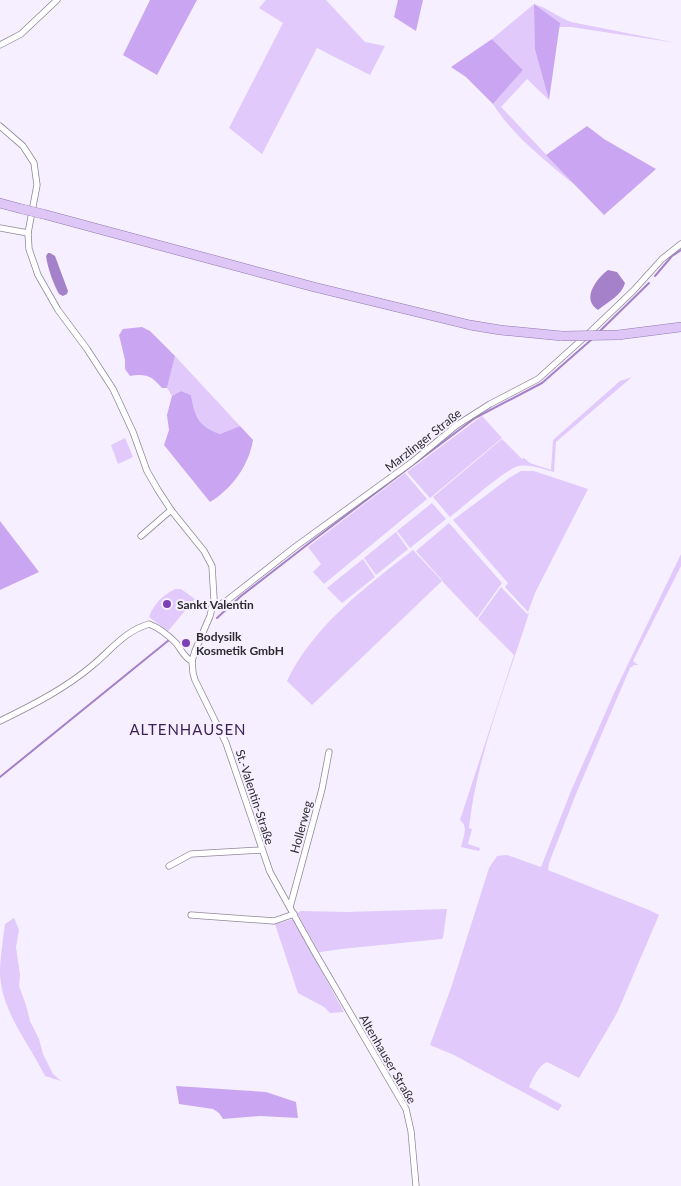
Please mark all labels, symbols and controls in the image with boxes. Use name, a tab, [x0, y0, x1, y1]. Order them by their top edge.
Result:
street label: Marzlinger Straße	[382, 406, 464, 474]
place label: Sankt Valentin	[177, 597, 254, 612]
marker: Sankt Valentin	[161, 598, 173, 610]
place label: Bodysilk Kosmetik GmbH	[196, 629, 284, 658]
marker: Bodysilk Kosmetik GmbH	[180, 637, 192, 649]
district label: ALTENHAUSEN	[129, 720, 247, 738]
street label: St.-Valentin-Straße	[233, 748, 277, 846]
street label: Hollerweg	[287, 799, 315, 855]
street label: Altenhauser Straße	[356, 1012, 420, 1106]

